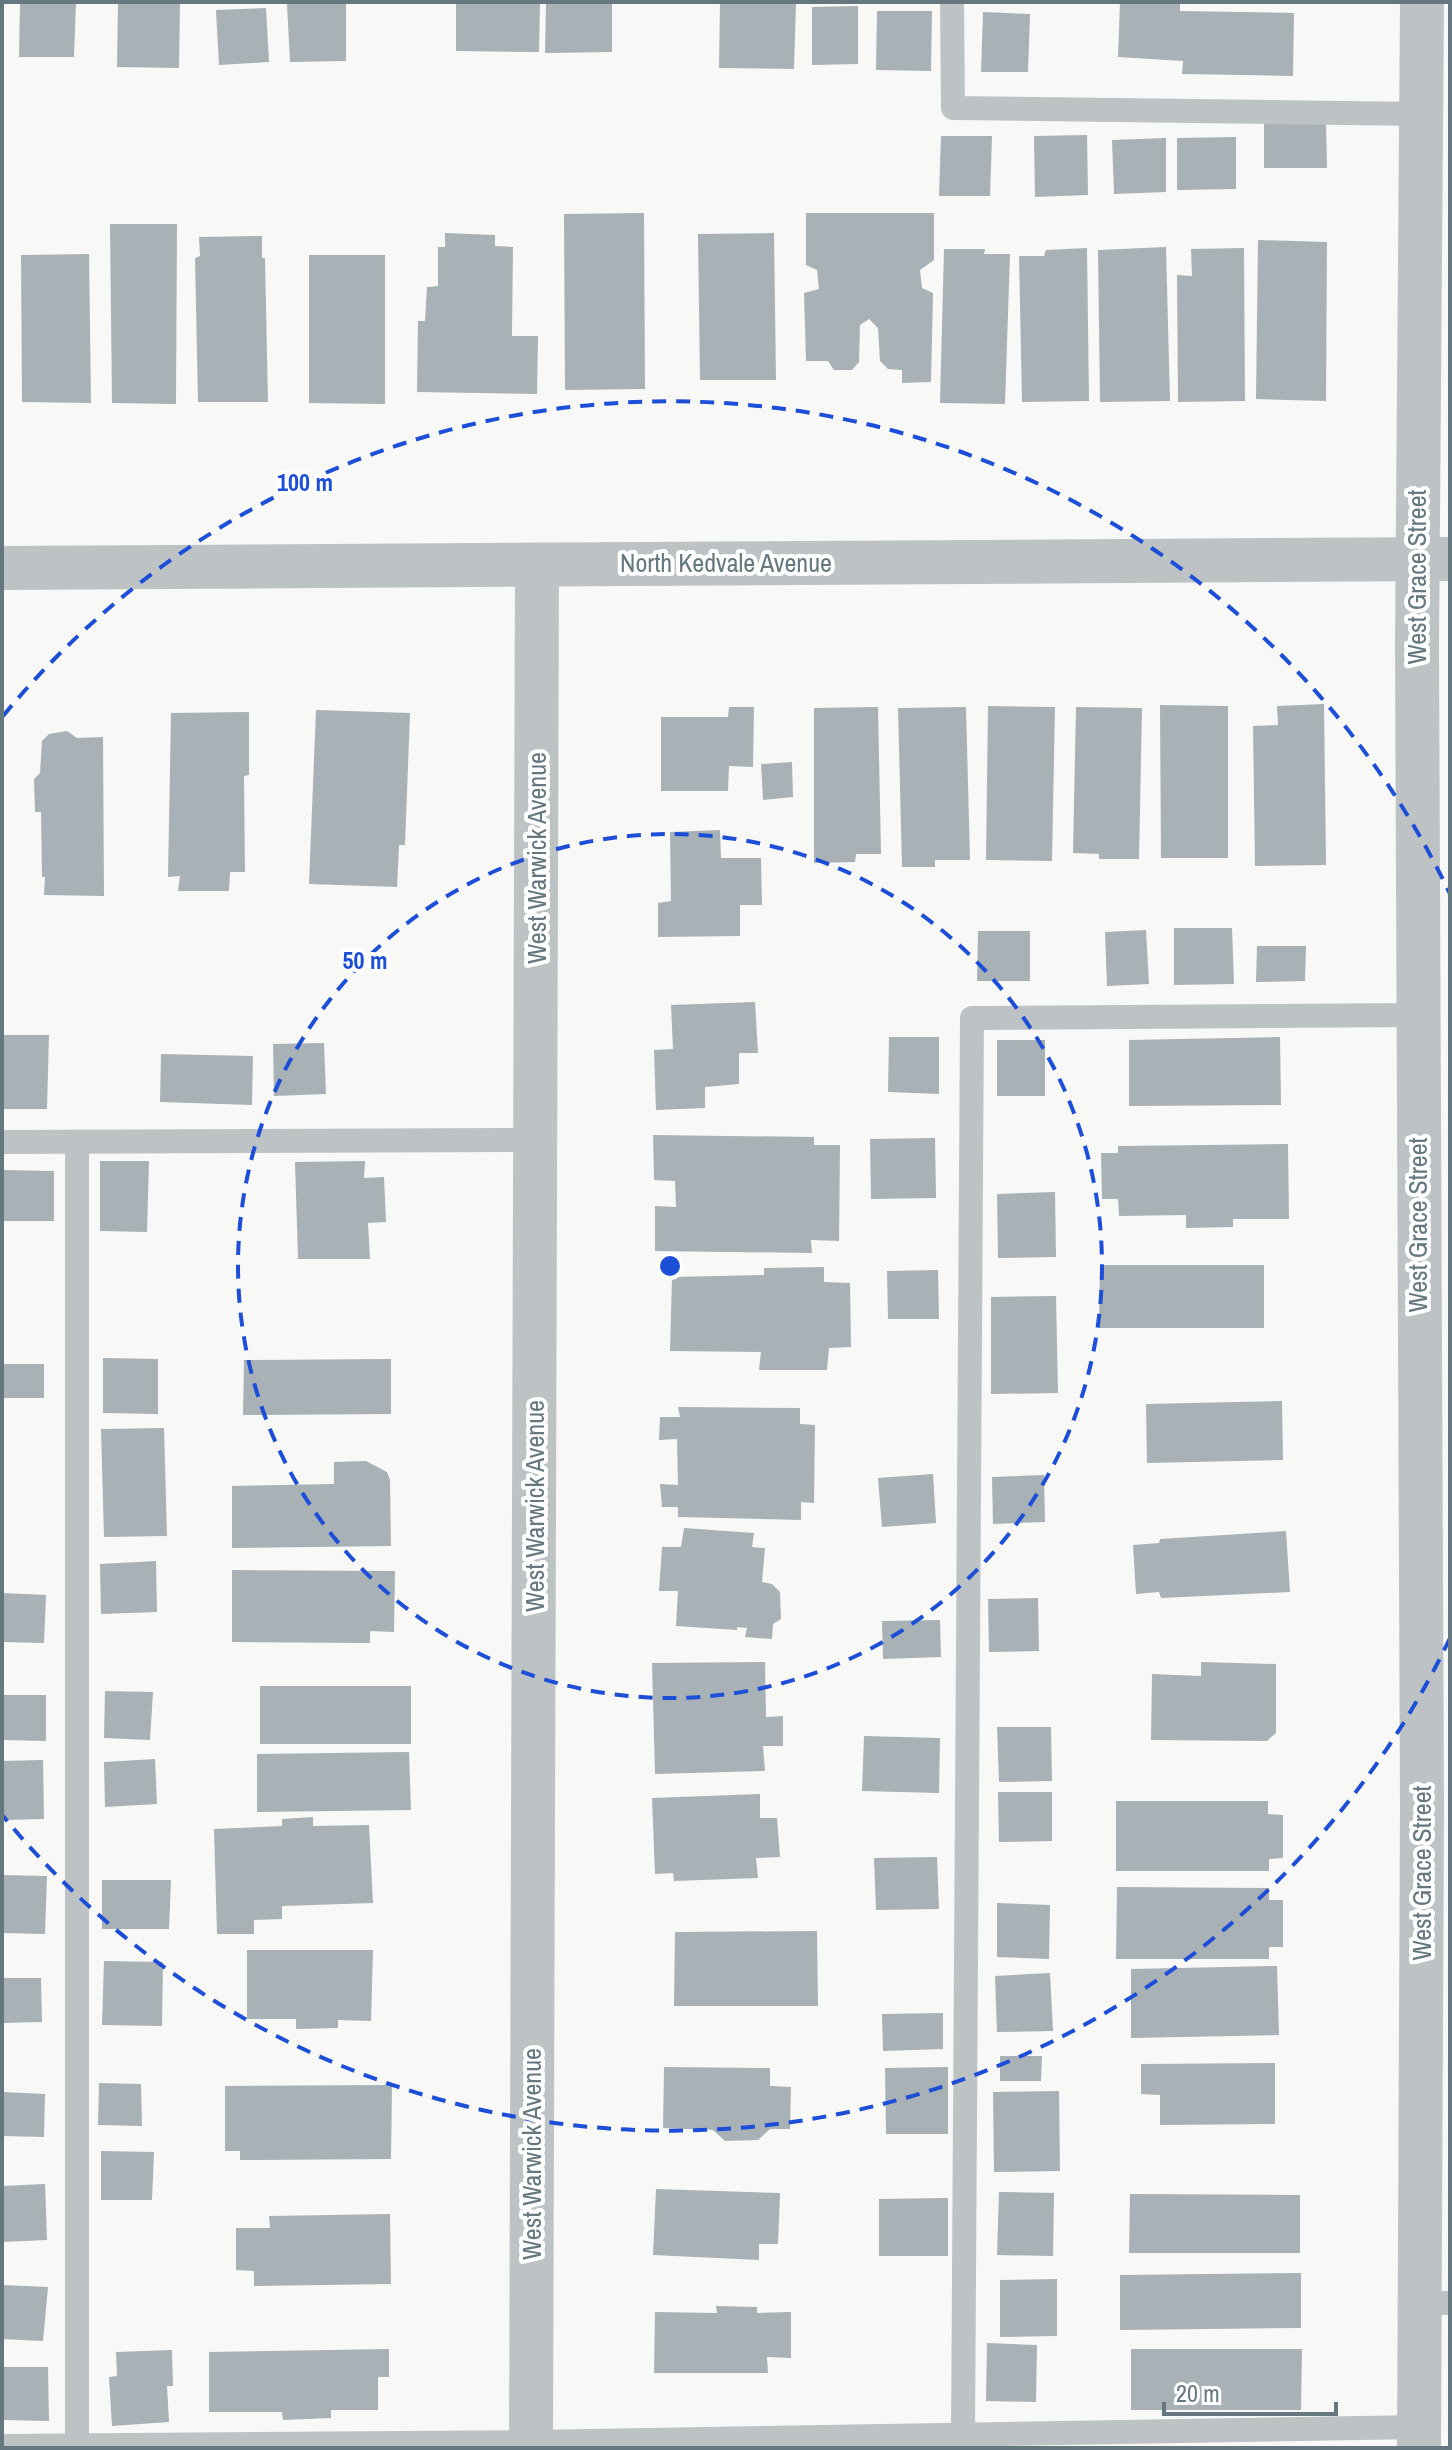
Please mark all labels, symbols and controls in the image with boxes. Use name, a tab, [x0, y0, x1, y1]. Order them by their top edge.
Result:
text: 100 m	[277, 466, 333, 498]
street label: West Grace Street	[1399, 489, 1434, 665]
street label: North Kedvale Avenue	[620, 545, 832, 580]
street label: West Warwick Avenue	[519, 752, 554, 964]
text: 50 m	[343, 944, 387, 976]
street label: West Grace Street	[1400, 1137, 1435, 1313]
centre of rings	[656, 1252, 684, 1280]
street label: West Warwick Avenue	[517, 1400, 552, 1612]
street label: West Grace Street	[1404, 1785, 1439, 1961]
street label: West Warwick Avenue	[514, 2048, 549, 2260]
scale bar	[1164, 2366, 1336, 2416]
text: 20 m	[1176, 2377, 1220, 2409]

